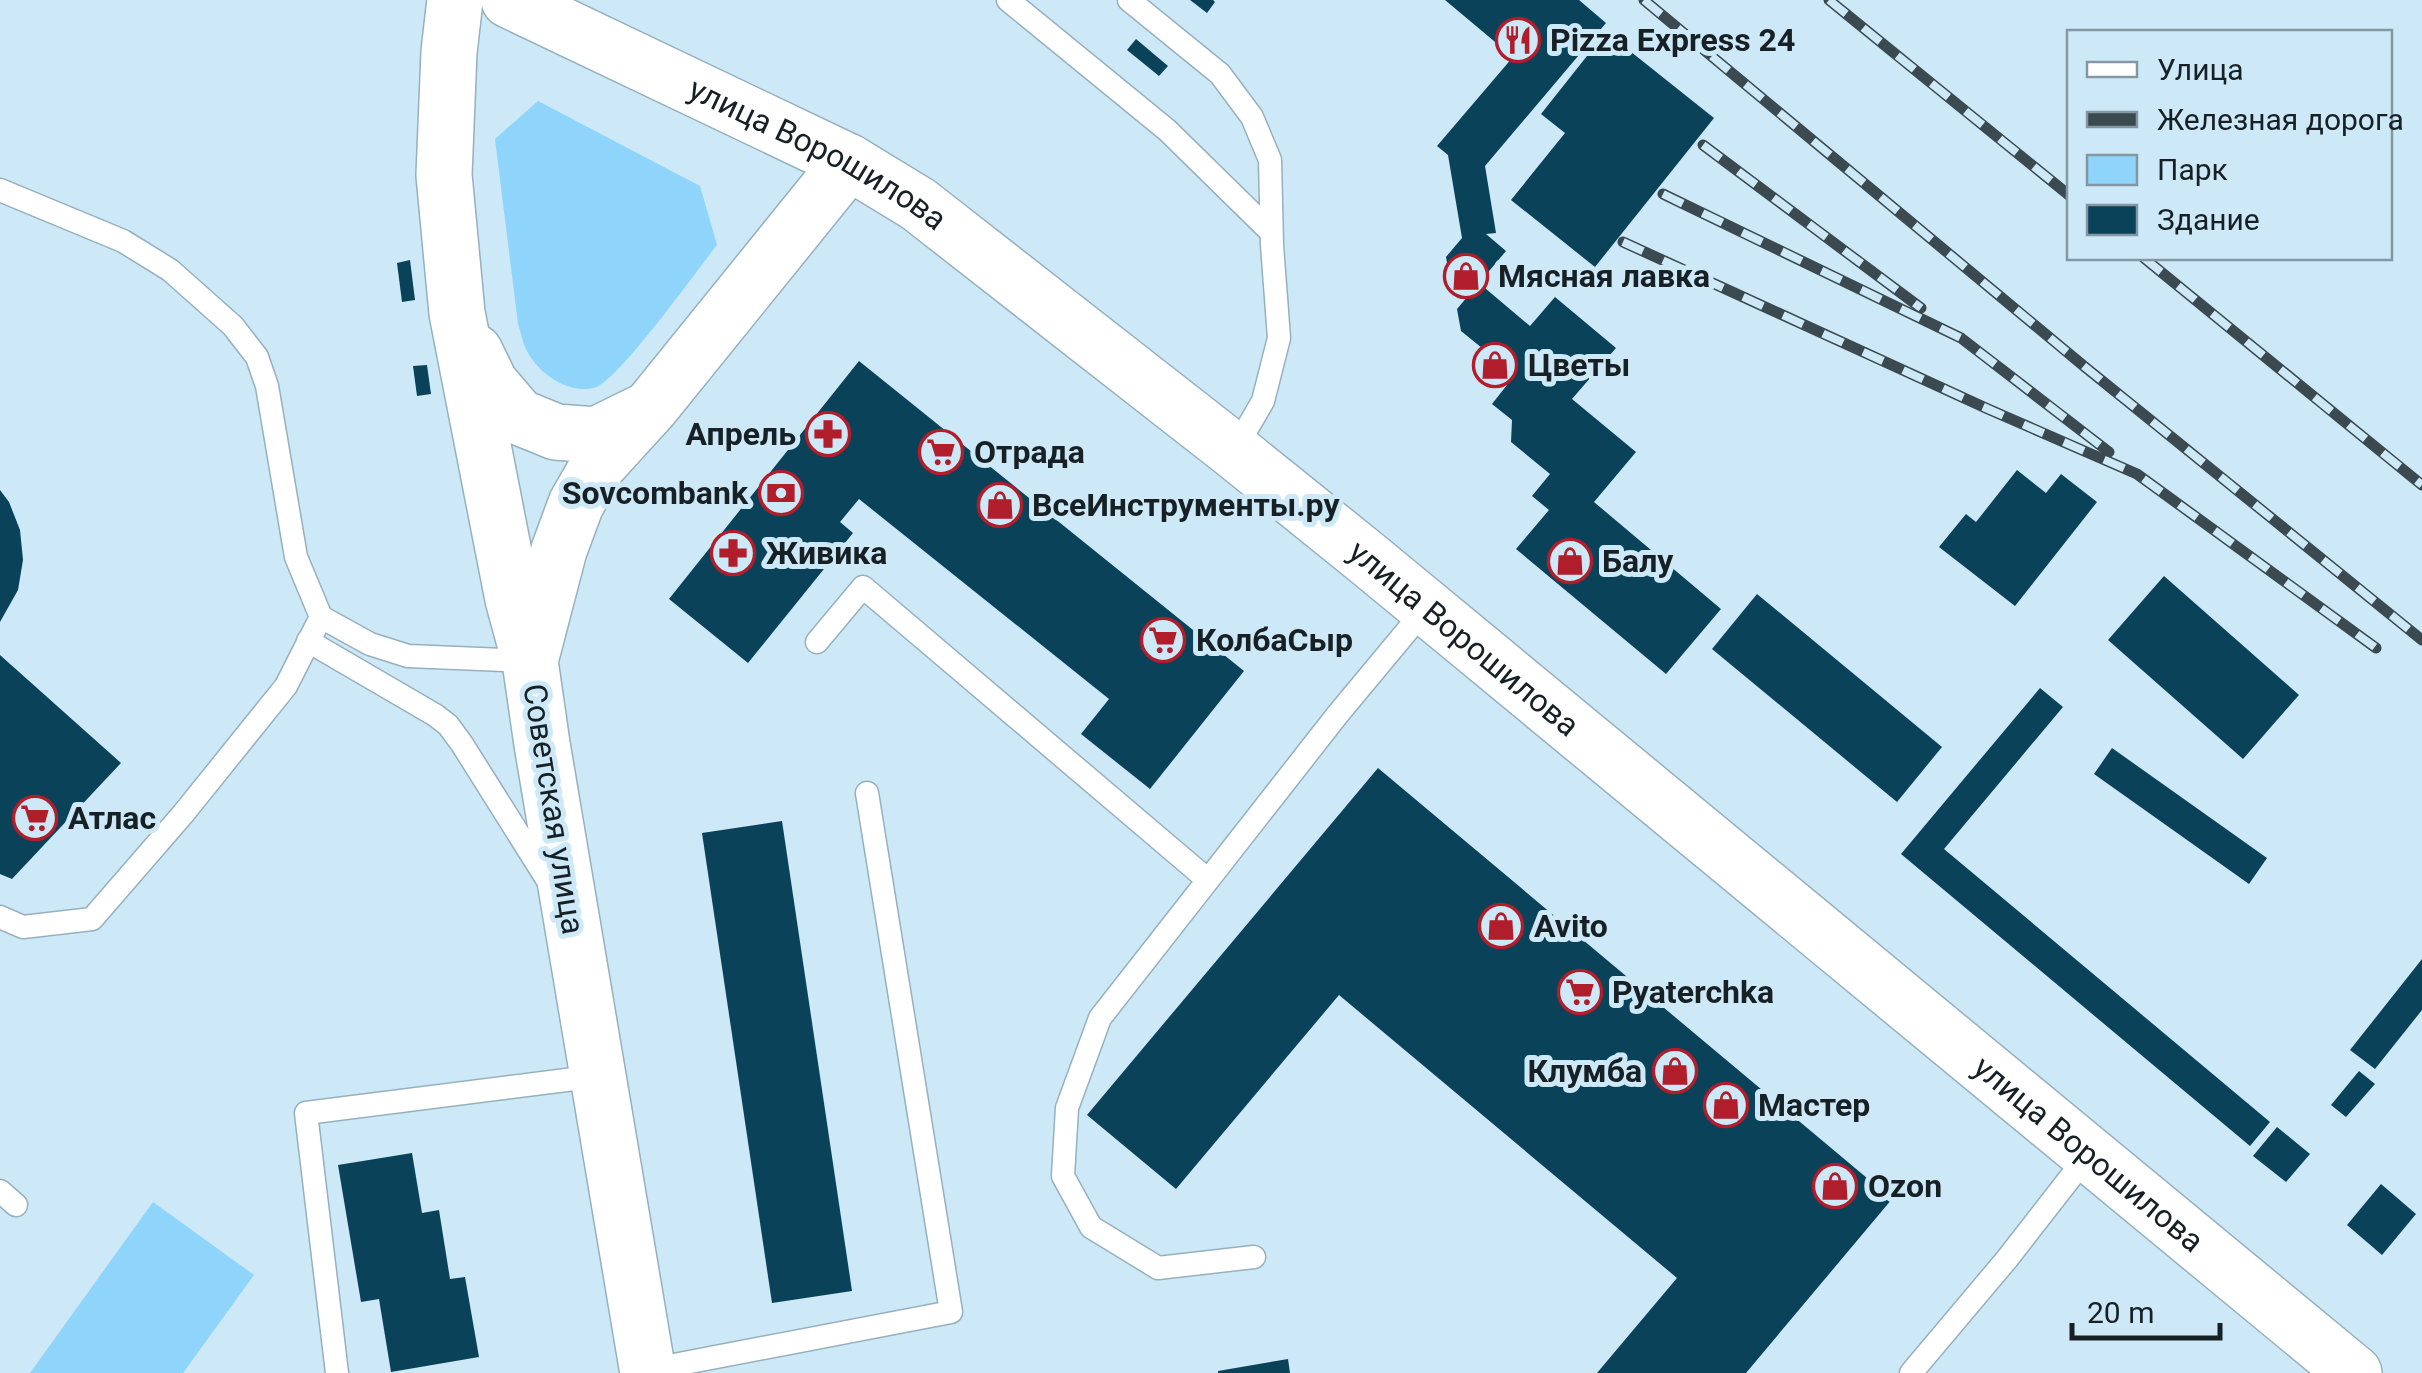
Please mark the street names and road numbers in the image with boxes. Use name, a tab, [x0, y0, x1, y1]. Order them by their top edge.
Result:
street label: улица Ворошилова	[683, 70, 954, 238]
street label: улица Ворошилова	[1341, 532, 1587, 744]
street label: Советская улица	[515, 681, 593, 937]
street label: улица Ворошилова	[1966, 1048, 2211, 1260]

